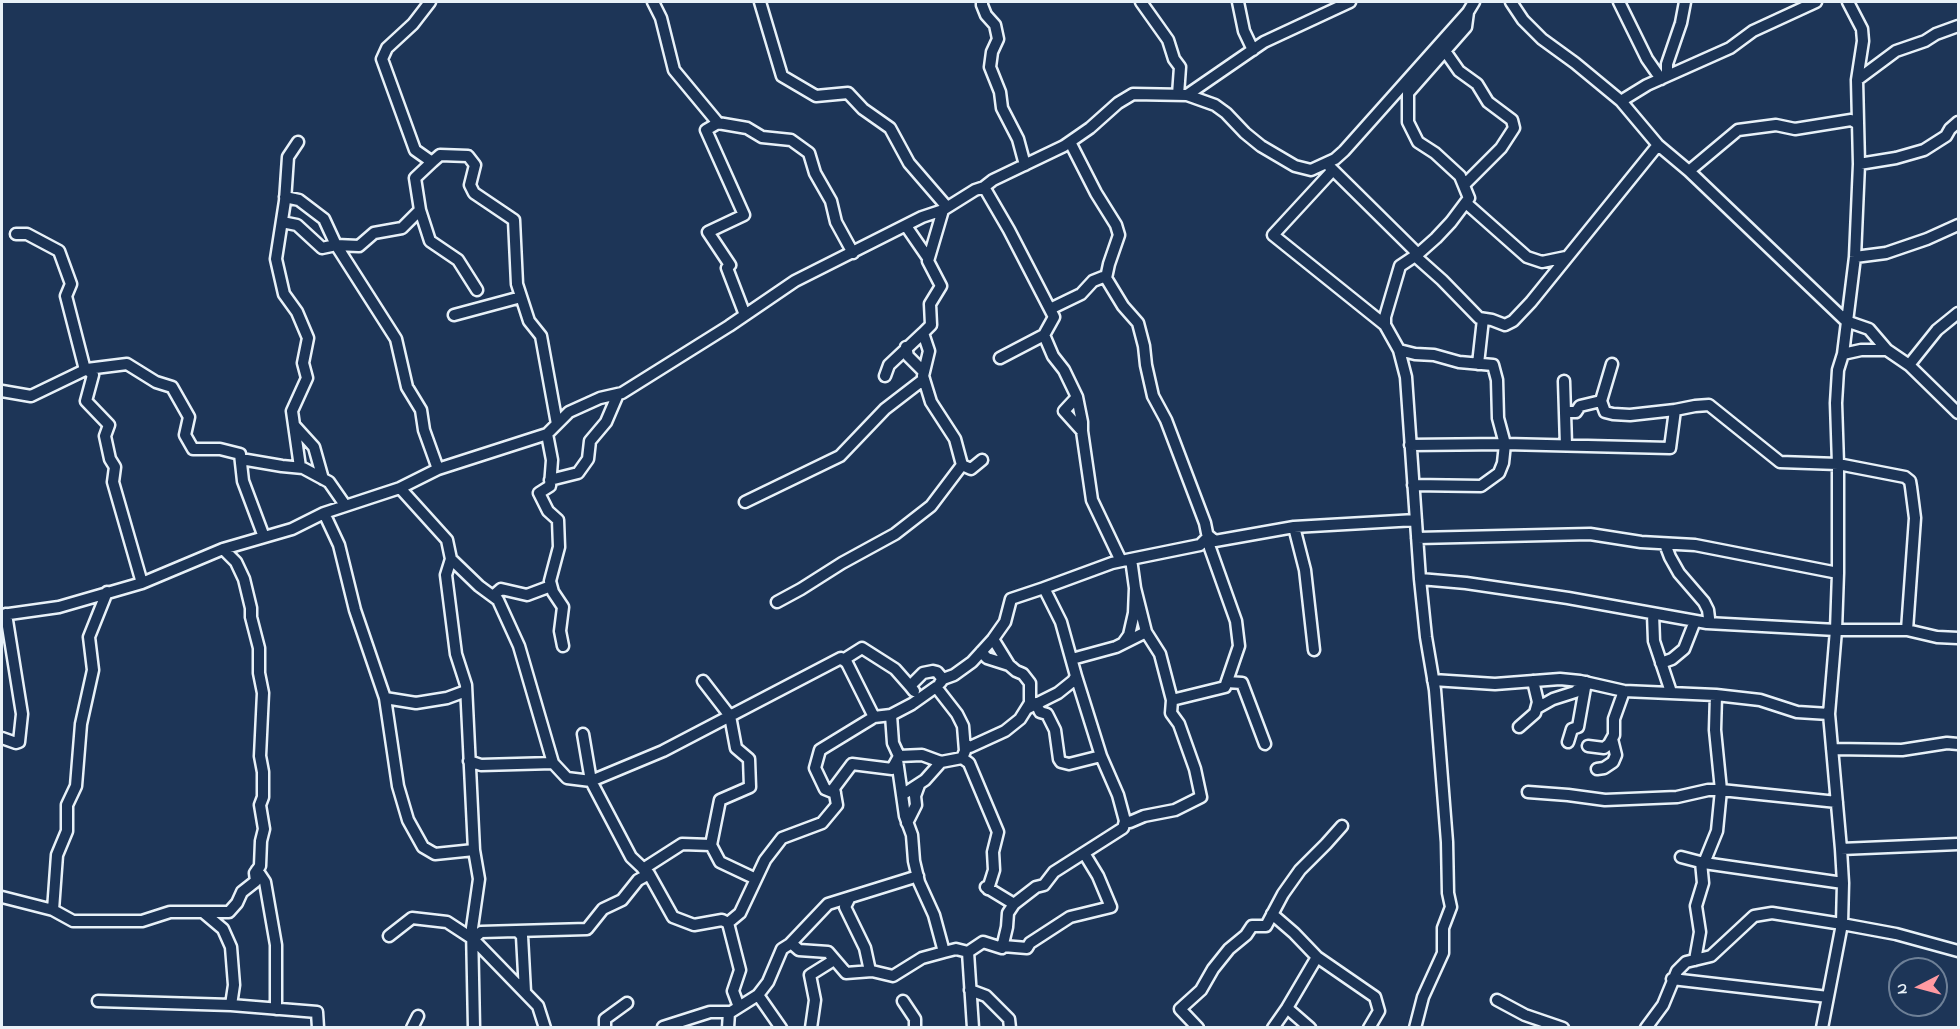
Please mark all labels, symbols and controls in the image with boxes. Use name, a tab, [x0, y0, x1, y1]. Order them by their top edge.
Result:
north arrow	[1888, 957, 1948, 1017]
text: N	[1890, 982, 1915, 995]

